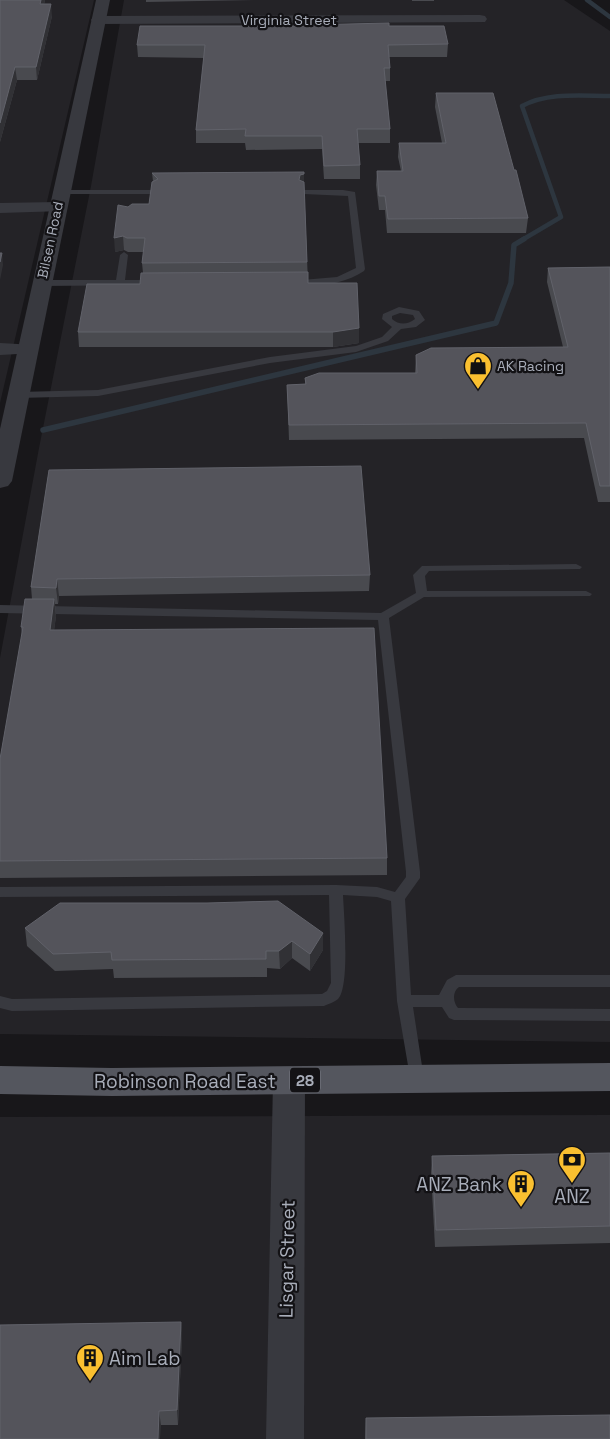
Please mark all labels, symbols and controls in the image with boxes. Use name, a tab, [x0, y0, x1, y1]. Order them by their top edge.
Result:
street label: Virginia Street	[241, 11, 337, 29]
street label: Bilsen Road	[33, 200, 67, 280]
shop icon: AK Racing	[463, 351, 493, 390]
place label: AK Racing	[497, 357, 564, 375]
road number: 28	[290, 1068, 320, 1092]
street label: Robinson Road East	[94, 1069, 276, 1094]
bank icon: ANZ	[557, 1145, 587, 1184]
building icon: ANZ Bank	[506, 1169, 536, 1208]
place label: ANZ Bank	[416, 1172, 502, 1197]
place label: ANZ	[554, 1184, 590, 1209]
street label: Lisgar Street	[273, 1200, 301, 1318]
building icon: Aim Lab	[75, 1343, 105, 1382]
place label: Aim Lab	[109, 1346, 180, 1371]

